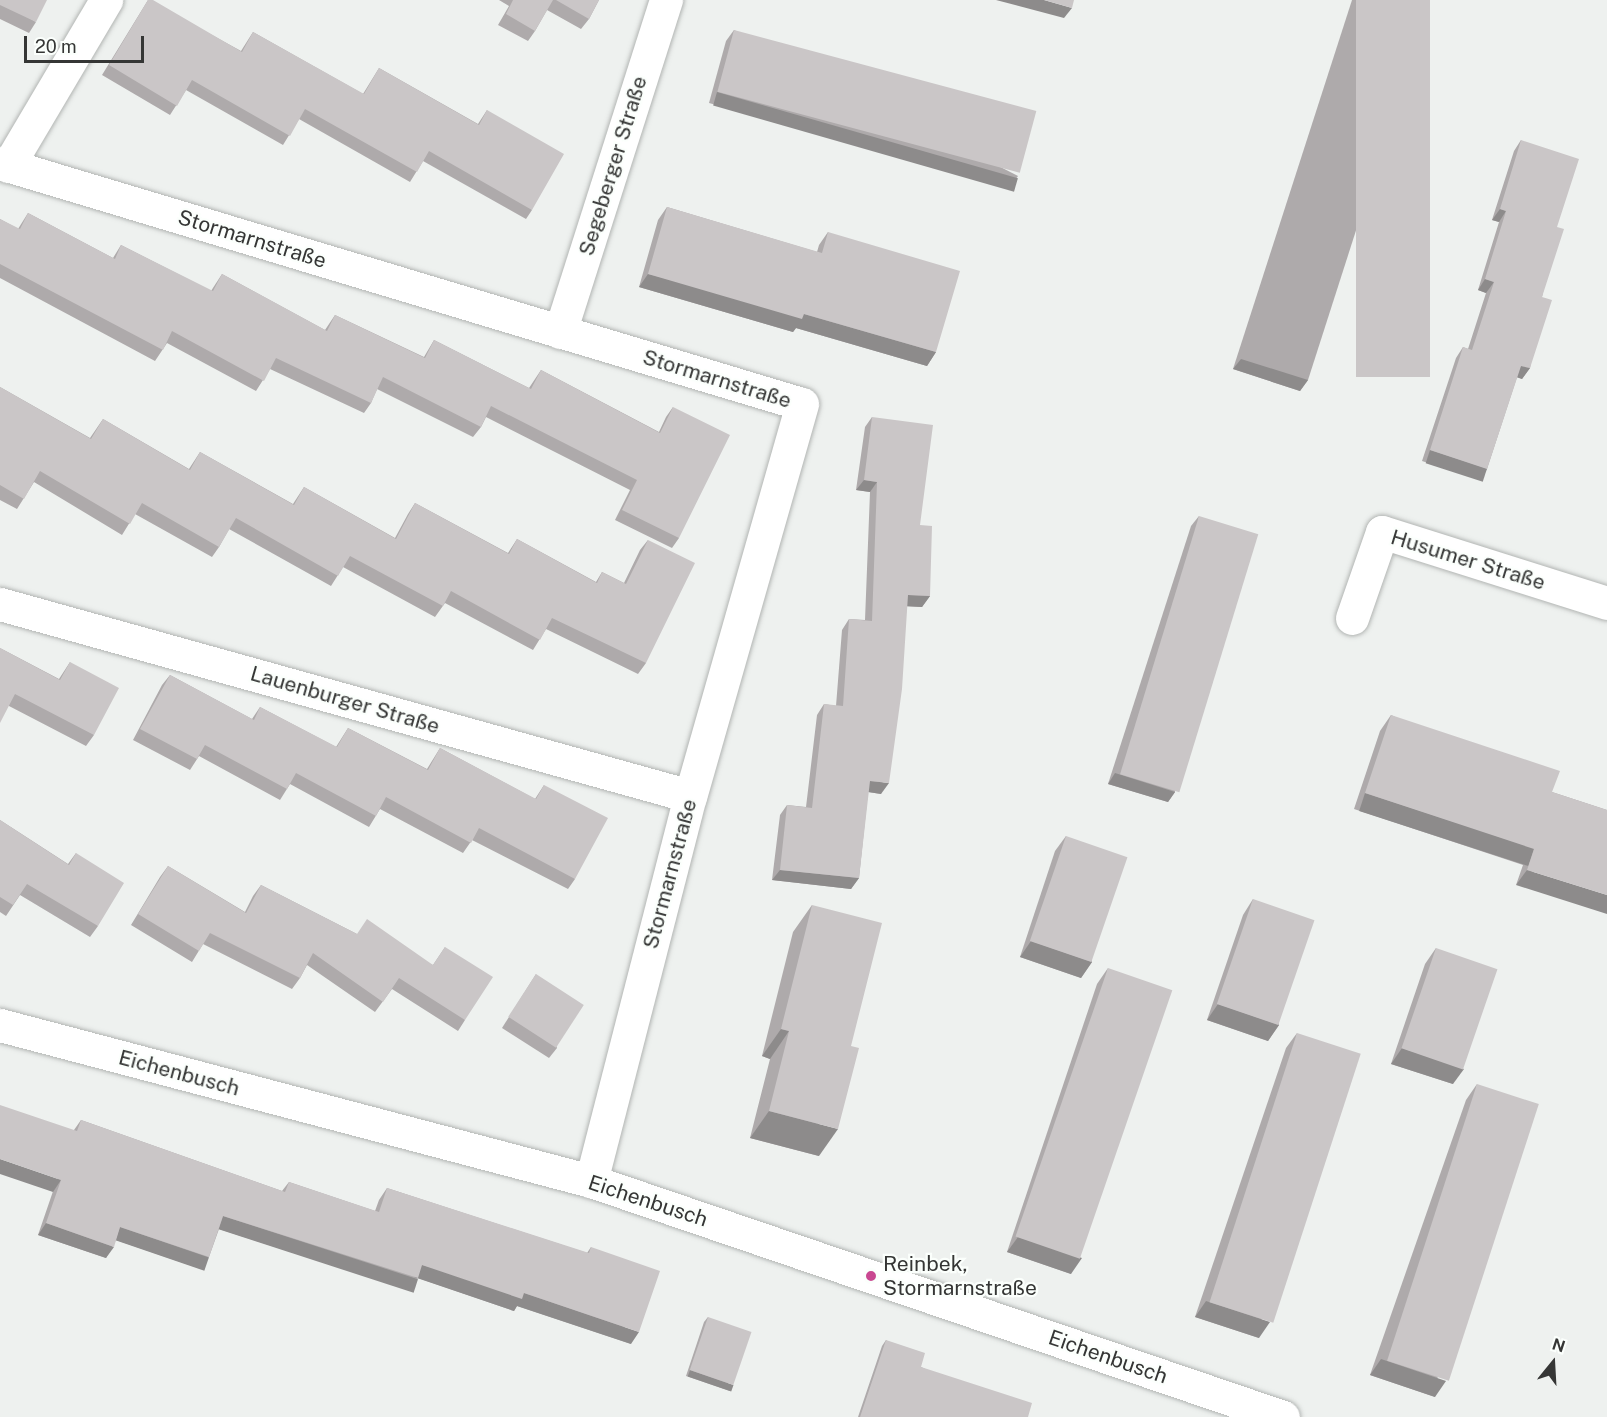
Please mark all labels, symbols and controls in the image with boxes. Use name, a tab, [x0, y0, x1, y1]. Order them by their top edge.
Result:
scale bar	[27, 24, 147, 62]
text: 20 m	[35, 36, 77, 57]
street label: Segeberger Straße	[574, 73, 652, 259]
street label: Stormarnstraße	[175, 204, 329, 274]
street label: Stormarnstraße	[640, 344, 794, 414]
street label: Husumer Straße	[1388, 525, 1548, 595]
street label: Lauenburger Straße	[247, 661, 443, 739]
street label: Stormarnstraße	[638, 796, 702, 952]
street label: Eichenbusch	[116, 1045, 242, 1101]
street label: Eichenbusch	[585, 1170, 711, 1232]
place label: Reinbek, Stormarnstraße	[883, 1251, 1037, 1301]
marker: Reinbek, Stormarnstraße	[864, 1269, 878, 1283]
street label: Eichenbusch	[1045, 1325, 1171, 1389]
north arrow	[1523, 1333, 1583, 1393]
text: N	[1550, 1334, 1568, 1356]

